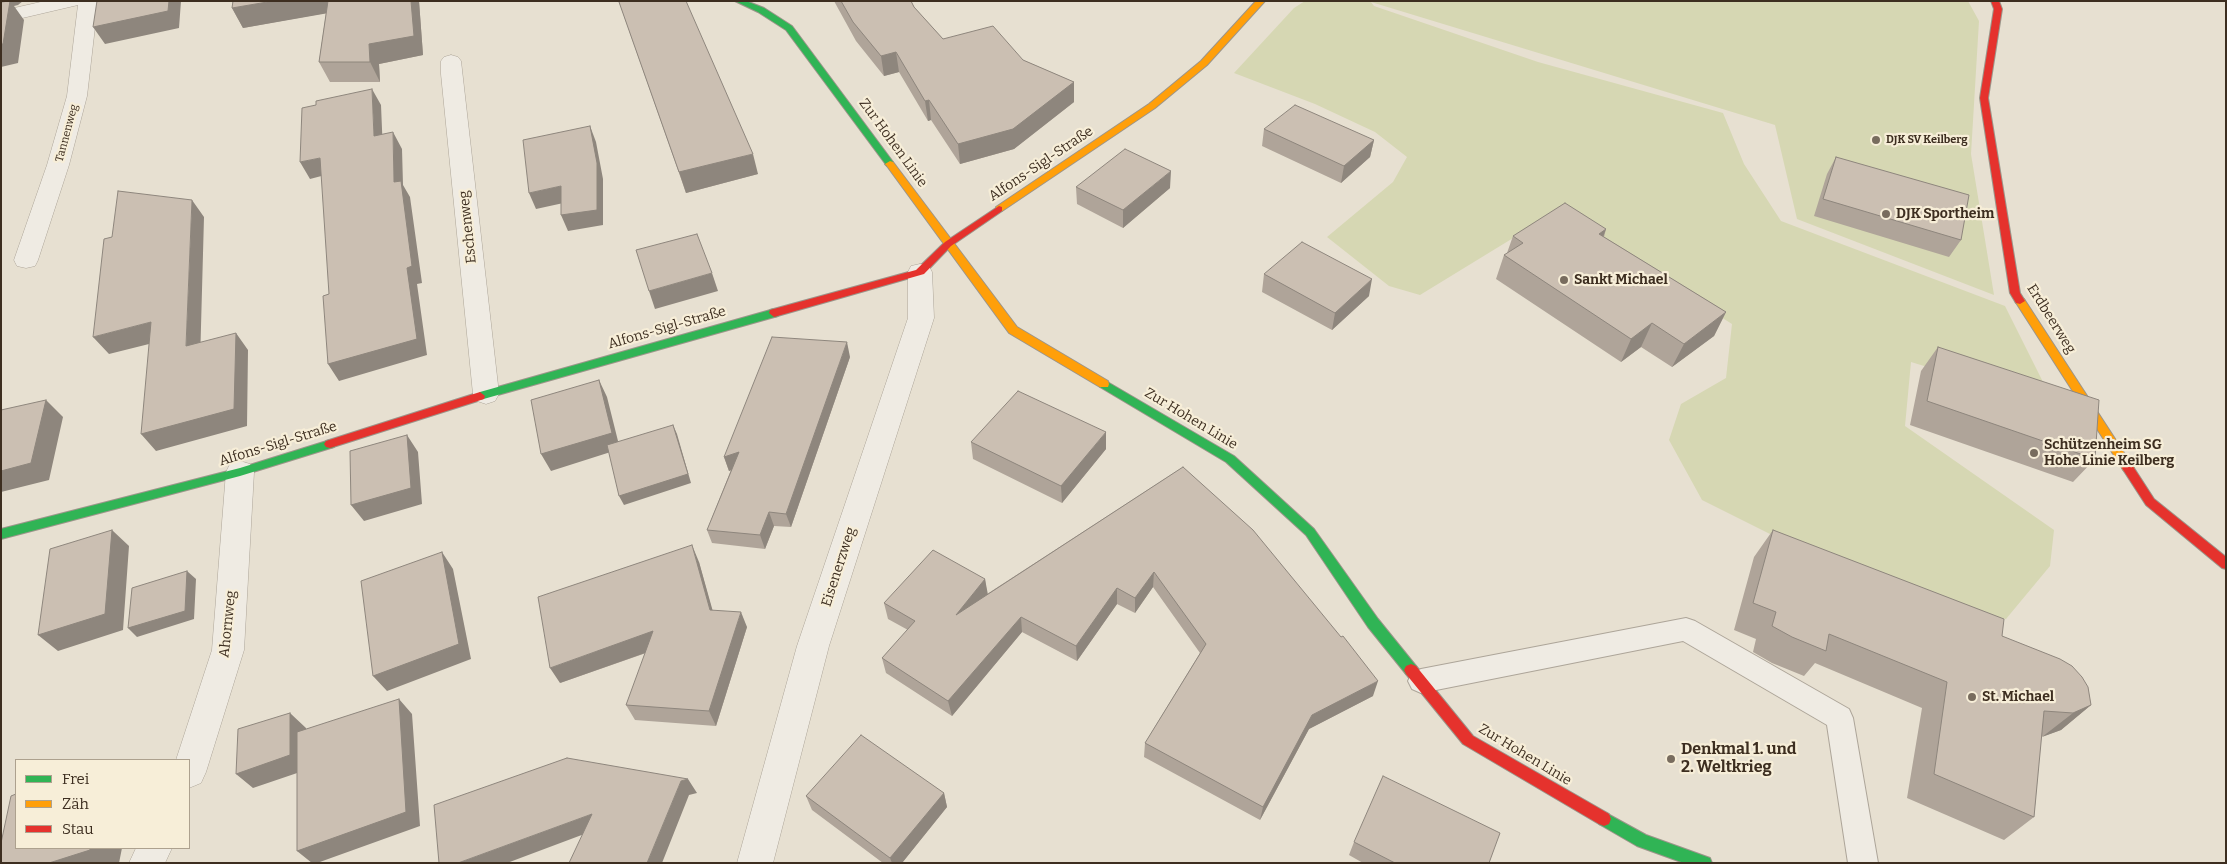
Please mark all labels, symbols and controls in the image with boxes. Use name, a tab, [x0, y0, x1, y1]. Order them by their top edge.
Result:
street label: Zur Hohen Linie	[855, 95, 931, 191]
street label: Tannenweg	[53, 103, 81, 163]
street label: Alfons-Sigl-Straße	[986, 123, 1096, 205]
place label: DJK SV Keilberg	[1886, 133, 1968, 147]
marker: DJK SV Keilberg	[1870, 134, 1882, 146]
street label: Eschenweg	[456, 190, 480, 264]
place label: DJK Sportheim	[1896, 206, 1994, 222]
marker: DJK Sportheim	[1880, 208, 1892, 220]
place label: Sankt Michael	[1574, 272, 1668, 288]
marker: Sankt Michael	[1558, 274, 1570, 286]
street label: Erdbeerweg	[2023, 281, 2079, 357]
street label: Alfons-Sigl-Straße	[606, 303, 728, 353]
street label: Zur Hohen Linie	[1142, 385, 1240, 453]
street label: Alfons-Sigl-Straße	[217, 418, 339, 470]
place label: Schützenheim SG Hohe Linie Keilberg	[2044, 437, 2174, 470]
marker: Schützenheim SG Hohe Linie Keilberg	[2028, 447, 2040, 459]
street label: Eisenerzweg	[818, 525, 860, 609]
street label: Ahornweg	[216, 590, 240, 658]
place label: St. Michael	[1982, 689, 2054, 705]
marker: St. Michael	[1966, 691, 1978, 703]
street label: Zur Hohen Linie	[1476, 721, 1574, 789]
place label: Denkmal 1. und 2. Weltkrieg	[1681, 740, 1797, 778]
marker: Denkmal 1. und 2. Weltkrieg	[1665, 753, 1677, 765]
legend	[15, 759, 190, 849]
text: Frei	[62, 770, 89, 788]
text: Zäh	[62, 795, 89, 813]
text: Stau	[62, 820, 94, 838]

